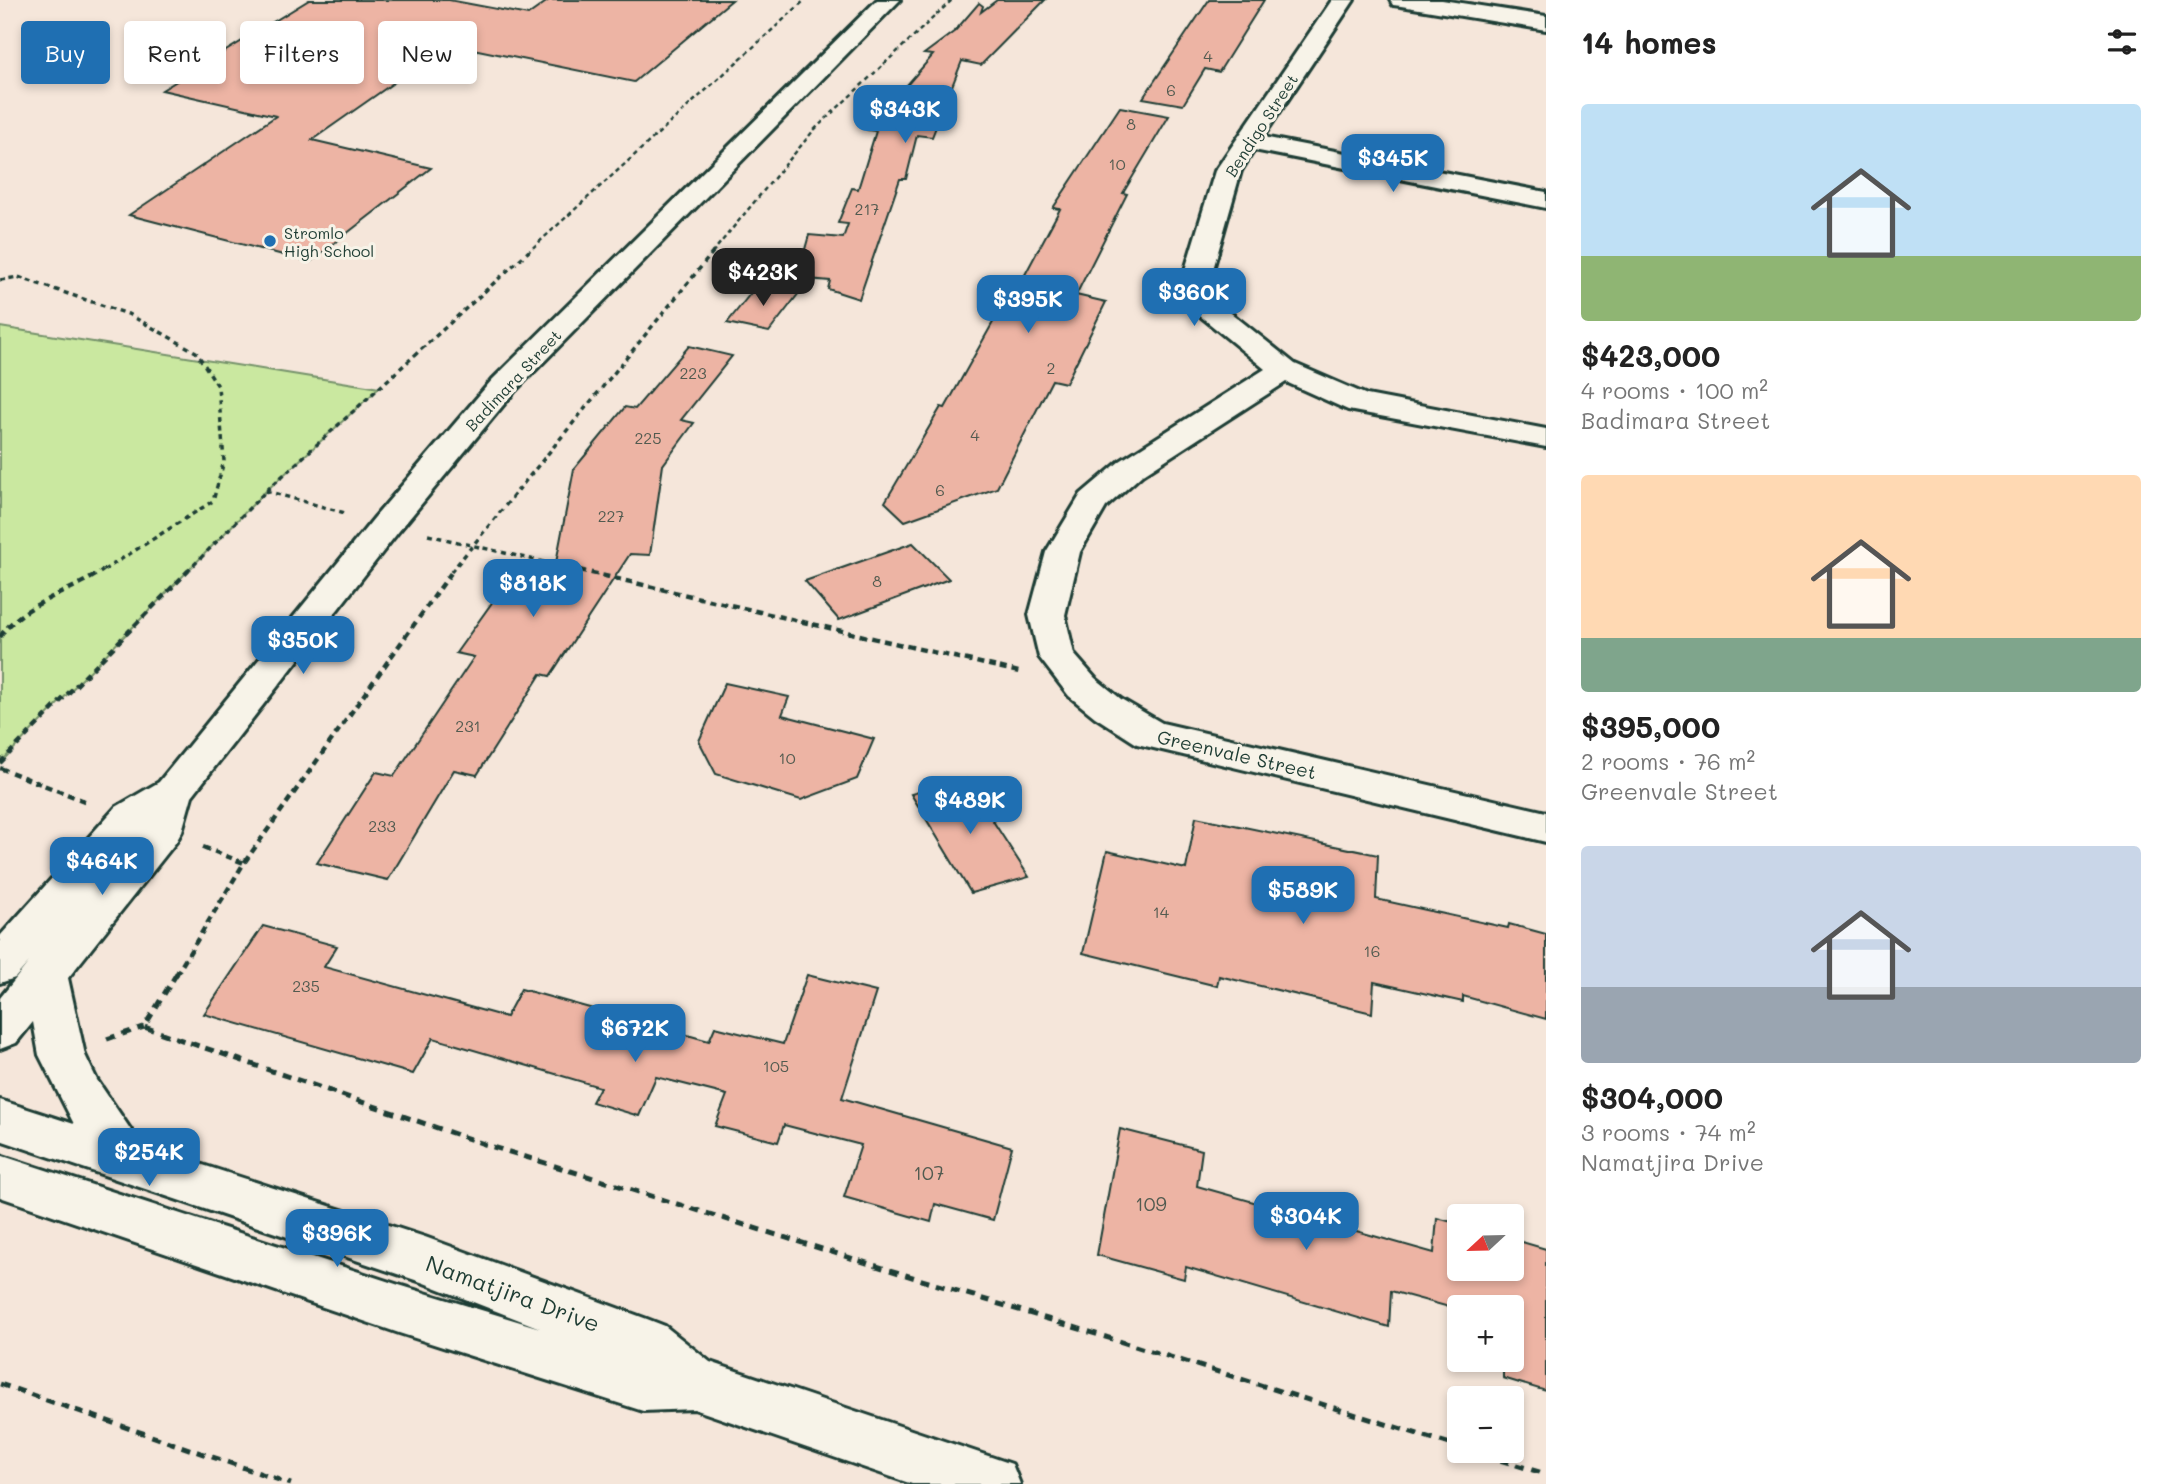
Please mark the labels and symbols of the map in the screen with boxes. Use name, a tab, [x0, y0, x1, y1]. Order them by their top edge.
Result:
house number: 4	[1203, 45, 1213, 66]
street label: Bendigo Street	[1220, 70, 1302, 180]
house number: 6	[1166, 79, 1176, 100]
pin: $343K	[856, 86, 954, 145]
house number: 8	[1126, 113, 1136, 134]
pin: $345K	[1344, 134, 1442, 194]
house number: 10	[1108, 153, 1126, 174]
house number: 217	[855, 198, 880, 219]
place label: Stromlo High School	[284, 222, 374, 261]
marker: Stromlo High School	[262, 233, 278, 249]
pin: $423K	[714, 248, 812, 308]
pin: $360K	[1145, 268, 1243, 328]
pin: $395K	[979, 276, 1077, 335]
street label: Badimara Street	[460, 325, 566, 435]
house number: 2	[1047, 357, 1055, 378]
house number: 223	[679, 362, 707, 383]
house number: 4	[970, 424, 980, 445]
house number: 225	[634, 427, 662, 448]
house number: 6	[935, 479, 945, 500]
house number: 227	[598, 505, 624, 526]
pin: $818K	[484, 560, 582, 619]
house number: 8	[872, 570, 882, 591]
pin: $350K	[254, 616, 352, 676]
house number: 231	[455, 715, 481, 736]
street label: Greenvale Street	[1155, 724, 1319, 784]
house number: 10	[778, 747, 796, 768]
pin: $489K	[921, 776, 1019, 836]
house number: 233	[368, 815, 396, 836]
pin: $464K	[53, 838, 151, 897]
pin: $589K	[1254, 866, 1352, 926]
house number: 14	[1153, 901, 1170, 922]
house number: 16	[1364, 940, 1380, 961]
house number: 235	[292, 975, 320, 996]
pin: $672K	[586, 1004, 684, 1064]
house number: 105	[763, 1055, 789, 1076]
pin: $254K	[100, 1128, 198, 1188]
house number: 107	[914, 1160, 944, 1185]
house number: 109	[1135, 1191, 1167, 1216]
pin: $304K	[1257, 1192, 1355, 1252]
north arrow	[1447, 1204, 1524, 1281]
pin: $396K	[288, 1210, 386, 1269]
street label: Namatjira Drive	[422, 1248, 604, 1338]

